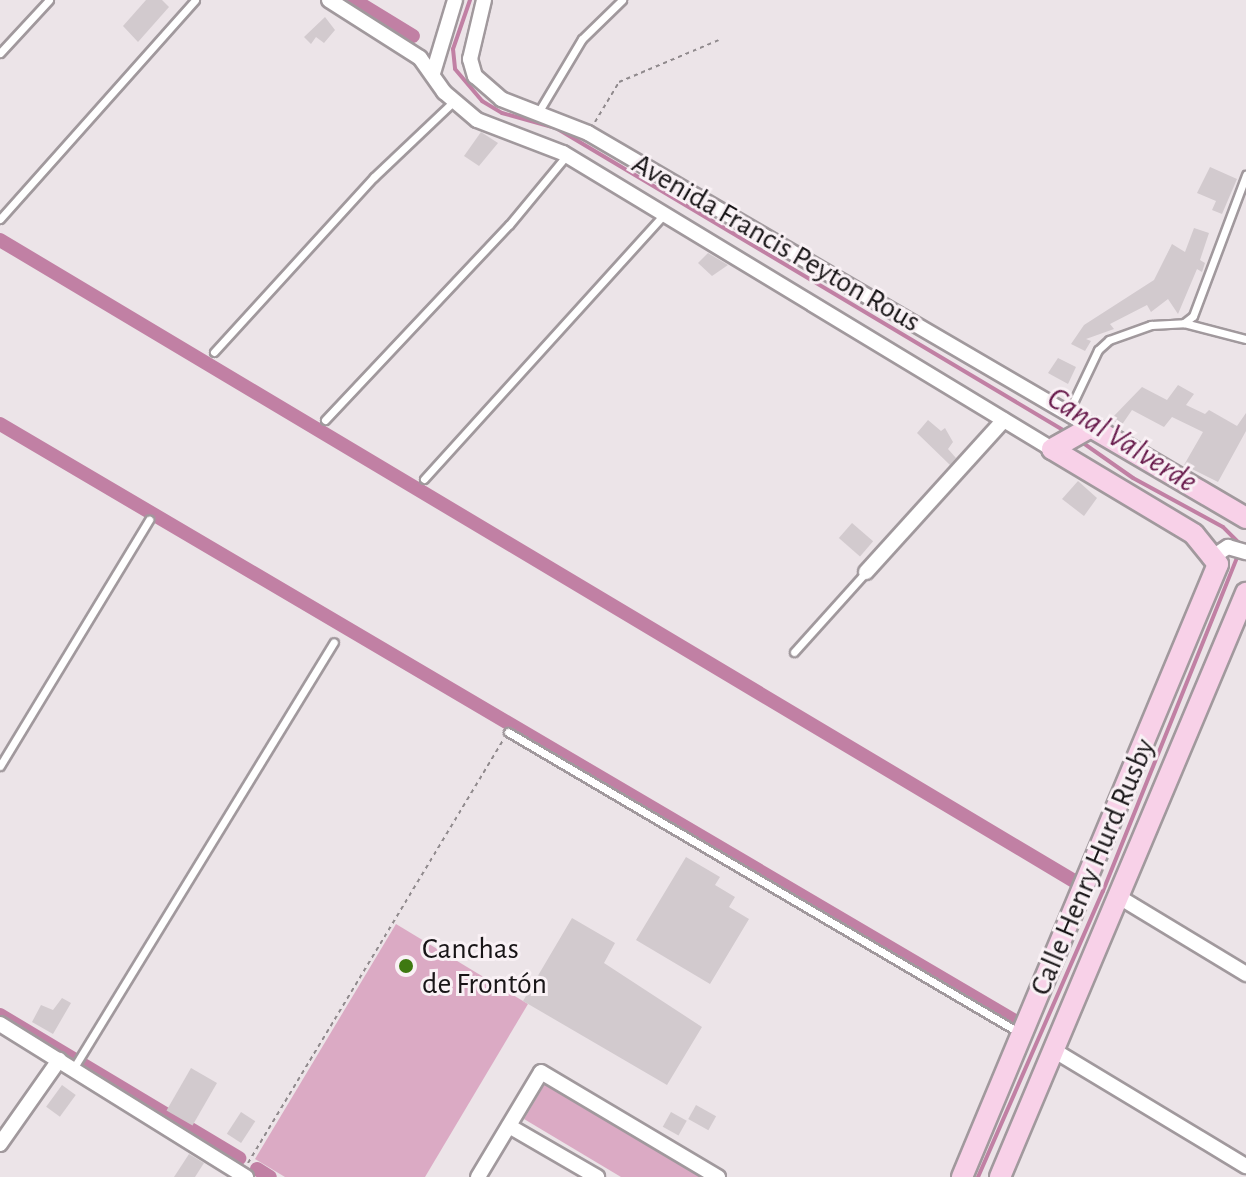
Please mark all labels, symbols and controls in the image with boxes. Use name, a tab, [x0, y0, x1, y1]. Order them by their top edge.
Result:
street label: Avenida Francis Peyton Rous	[625, 146, 927, 340]
water label: Canal Valverde	[1040, 379, 1204, 501]
street label: Calle Henry Hurd Rusby	[1023, 733, 1163, 1001]
place label: Canchas de Frontón	[422, 931, 547, 1002]
marker: Canchas de Frontón	[397, 957, 415, 975]

